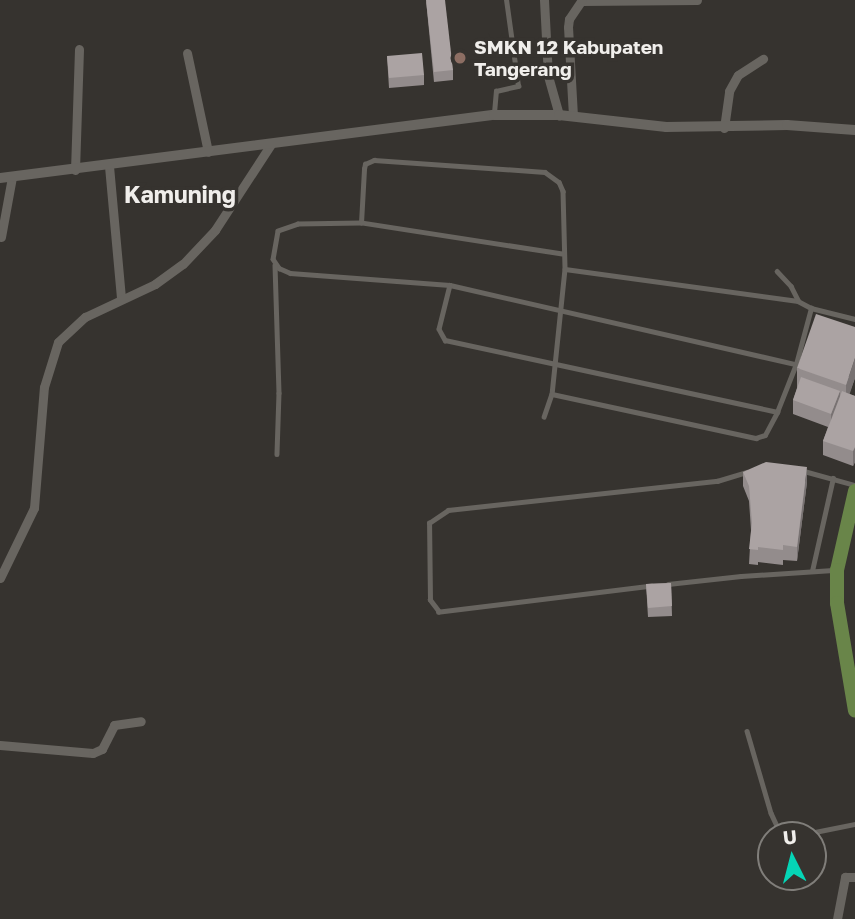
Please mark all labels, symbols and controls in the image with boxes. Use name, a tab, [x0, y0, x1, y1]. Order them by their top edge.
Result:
place label: SMKN 12 Kabupaten Tangerang	[474, 36, 663, 80]
marker: SMKN 12 Kabupaten Tangerang	[452, 50, 468, 66]
district label: Kamuning	[124, 180, 236, 208]
north arrow	[757, 821, 827, 891]
text: U	[782, 824, 798, 849]

